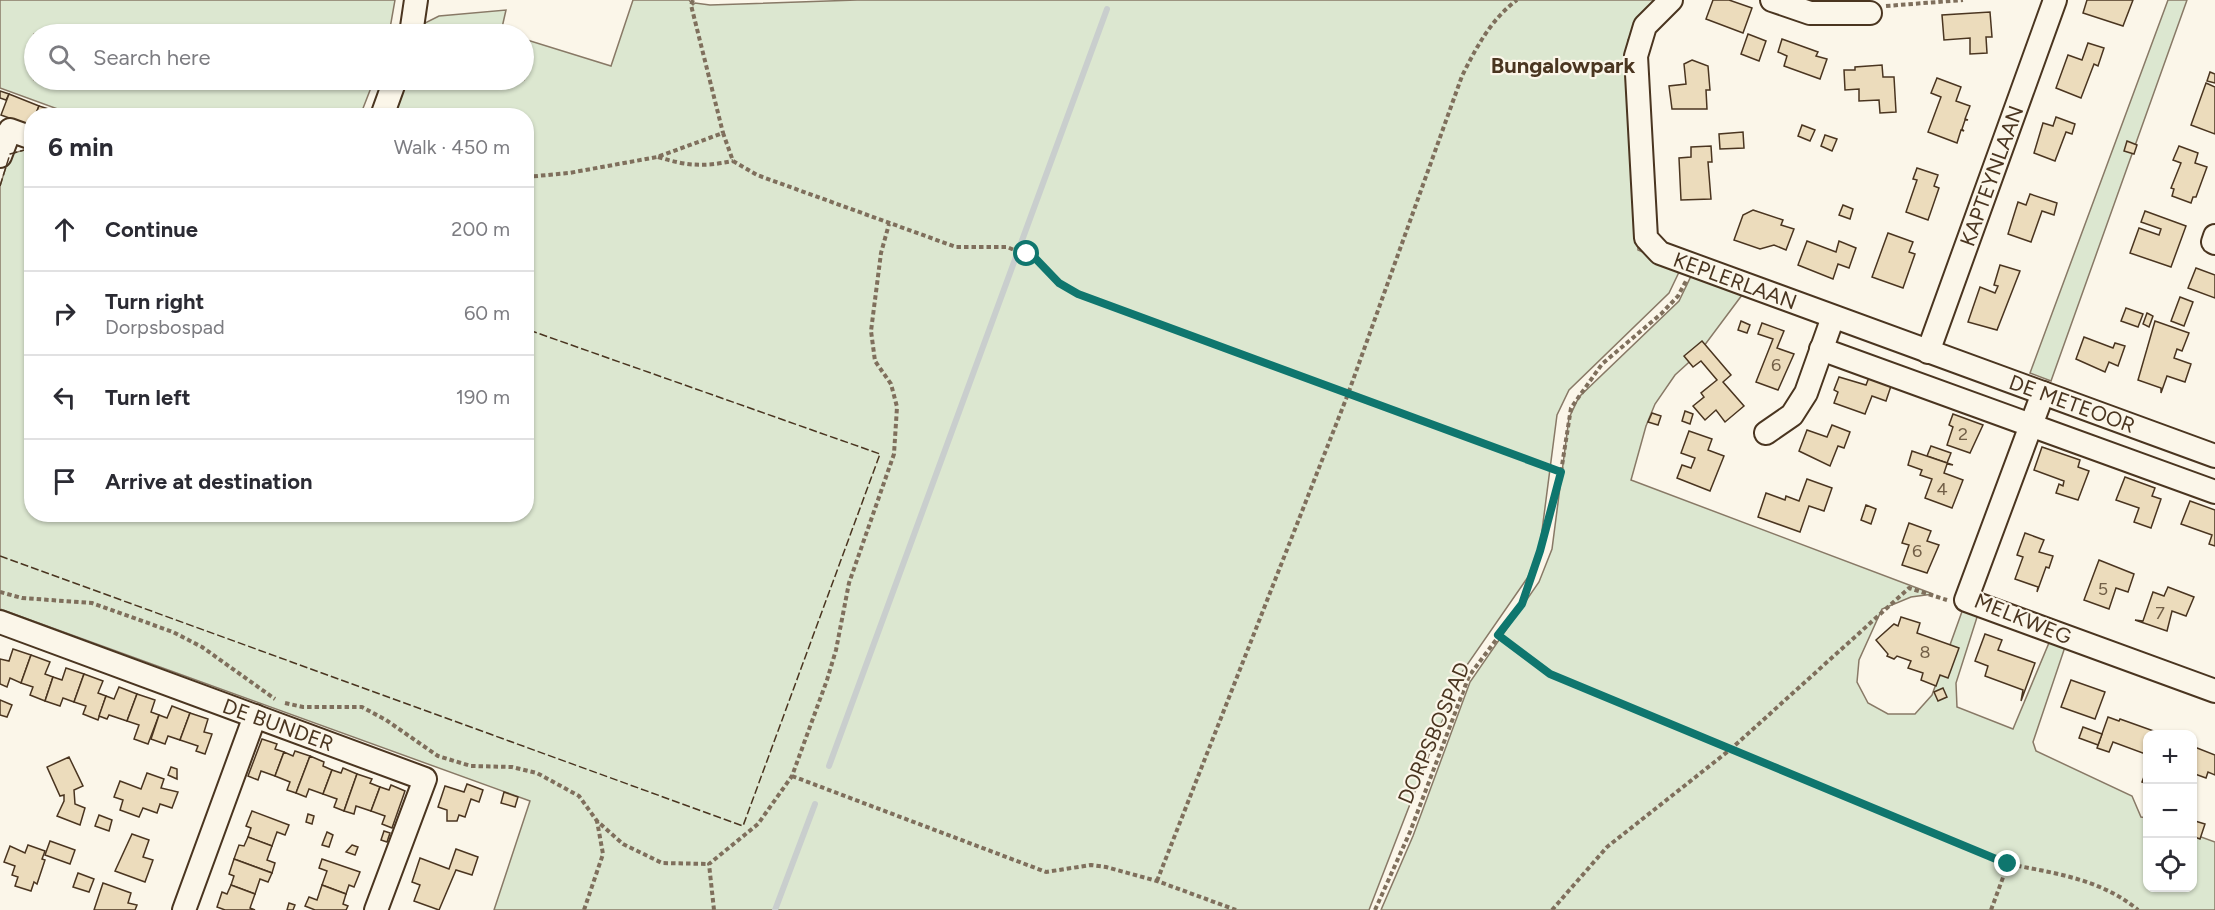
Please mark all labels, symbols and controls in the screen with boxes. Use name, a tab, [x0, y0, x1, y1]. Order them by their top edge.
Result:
search box	[24, 24, 534, 90]
icon: search	[45, 41, 78, 74]
text: Search here	[93, 44, 211, 71]
district label: Bungalowpark	[1491, 52, 1635, 79]
street label: KAPTEYNLAAN	[1955, 102, 2029, 250]
text: 6 min	[48, 131, 114, 163]
text: Walk · 450 m	[394, 135, 510, 159]
icon: ahead	[48, 213, 81, 246]
text: Continue	[105, 216, 198, 243]
text: 200 m	[451, 217, 510, 241]
route start	[1013, 240, 1039, 266]
street label: KEPLERLAAN	[1670, 247, 1800, 314]
text: Turn right	[105, 288, 204, 315]
icon: right	[48, 297, 81, 330]
text: 60 m	[464, 301, 510, 325]
text: Dorpsbospad	[105, 315, 225, 339]
house number: 6	[1771, 354, 1781, 376]
street label: DE METEOOR	[2006, 369, 2138, 438]
icon: left	[48, 381, 81, 414]
text: Turn left	[105, 384, 191, 411]
text: 190 m	[456, 385, 510, 409]
house number: 2	[1958, 423, 1968, 445]
icon: arrive	[48, 465, 81, 498]
text: Arrive at destination	[105, 468, 313, 495]
house number: 4	[1936, 478, 1948, 500]
house number: 6	[1912, 540, 1922, 562]
house number: 5	[2098, 578, 2108, 600]
street label: MELKWEG	[1971, 588, 2075, 649]
house number: 7	[2155, 602, 2165, 624]
house number: 8	[1919, 641, 1931, 663]
street label: DORPSBOSPAD	[1392, 658, 1475, 808]
street label: DE BUNDER	[219, 693, 337, 756]
map controls	[2143, 730, 2197, 892]
button: +	[2143, 730, 2197, 784]
button: −	[2143, 784, 2197, 838]
button: locate	[2143, 838, 2197, 892]
route end	[1994, 850, 2020, 876]

